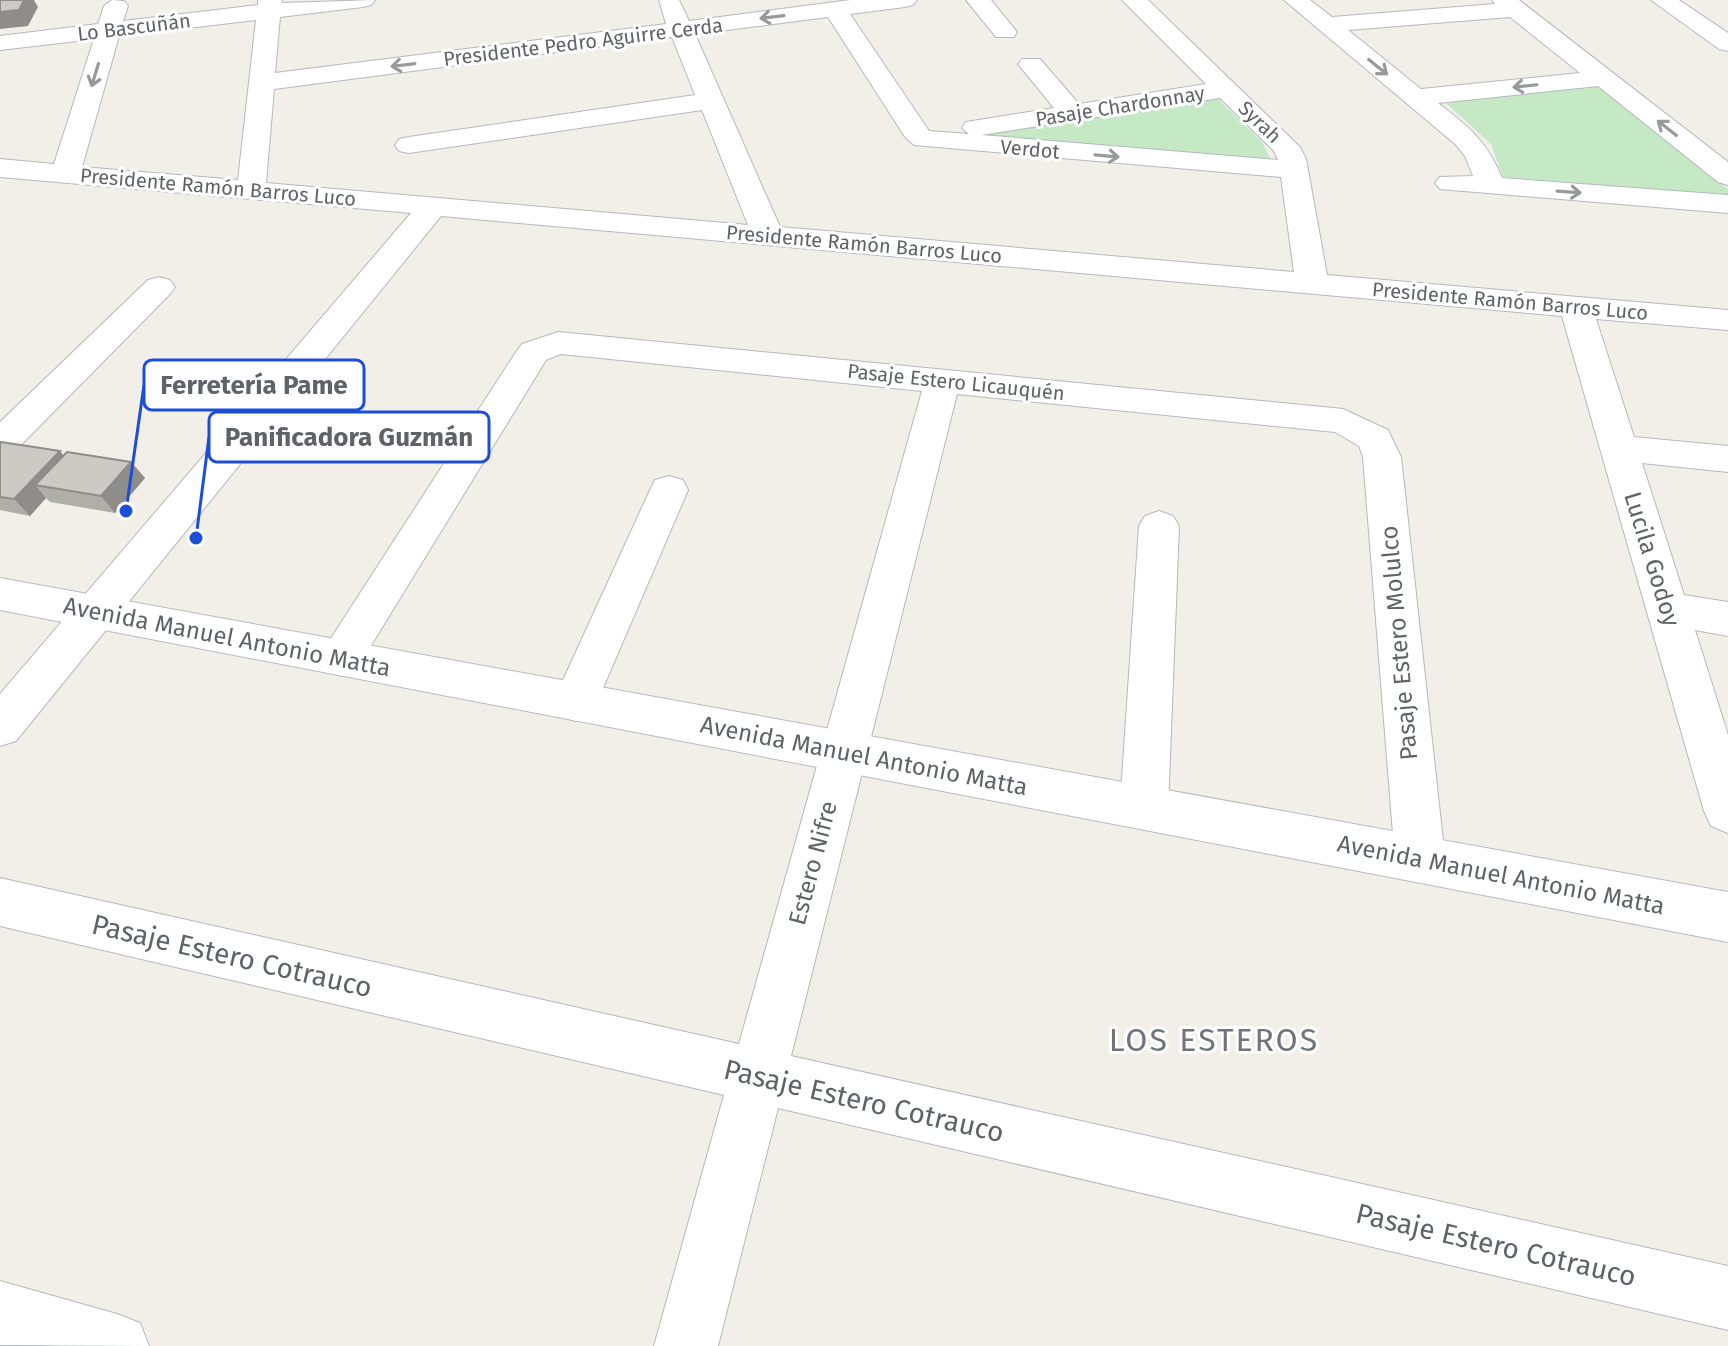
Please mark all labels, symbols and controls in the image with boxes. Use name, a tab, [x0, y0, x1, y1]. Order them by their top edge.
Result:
street label: Lo Bascuñán	[76, 8, 192, 46]
one-way arrow	[760, 10, 785, 25]
street label: Presidente Pedro Aguirre Cerda	[442, 13, 724, 71]
one-way arrow	[391, 57, 417, 72]
one-way arrow	[1367, 58, 1388, 76]
one-way arrow	[87, 61, 102, 87]
one-way arrow	[1512, 79, 1539, 94]
street label: Pasaje Chardonnay	[1034, 81, 1206, 131]
street label: Syrah	[1234, 96, 1286, 148]
one-way arrow	[1657, 120, 1678, 137]
street label: Verdot	[999, 134, 1061, 164]
one-way arrow	[1093, 148, 1120, 163]
street label: Presidente Ramón Barros Luco	[79, 163, 357, 211]
one-way arrow	[1555, 185, 1582, 200]
street label: Presidente Ramón Barros Luco	[725, 220, 1003, 268]
street label: Presidente Ramón Barros Luco	[1371, 277, 1649, 325]
street label: Pasaje Estero Licauquén	[846, 359, 1066, 405]
callout: Ferretería Pame	[144, 360, 364, 410]
text: Ferretería Pame	[160, 370, 348, 401]
callout: Panificadora Guzmán	[209, 412, 489, 462]
text: Panificadora Guzmán	[225, 422, 473, 453]
street label: Lucila Godoy	[1618, 488, 1686, 630]
street label: Pasaje Estero Molulco	[1375, 525, 1423, 761]
street label: Avenida Manuel Antonio Matta	[61, 592, 393, 682]
street label: Avenida Manuel Antonio Matta	[698, 711, 1030, 801]
street label: Estero Nifre	[783, 798, 843, 928]
street label: Avenida Manuel Antonio Matta	[1335, 830, 1667, 920]
street label: Pasaje Estero Cotrauco	[89, 908, 375, 1004]
district label: LOS ESTEROS	[1109, 1021, 1319, 1059]
street label: Pasaje Estero Cotrauco	[721, 1053, 1007, 1149]
street label: Pasaje Estero Cotrauco	[1353, 1197, 1639, 1293]

